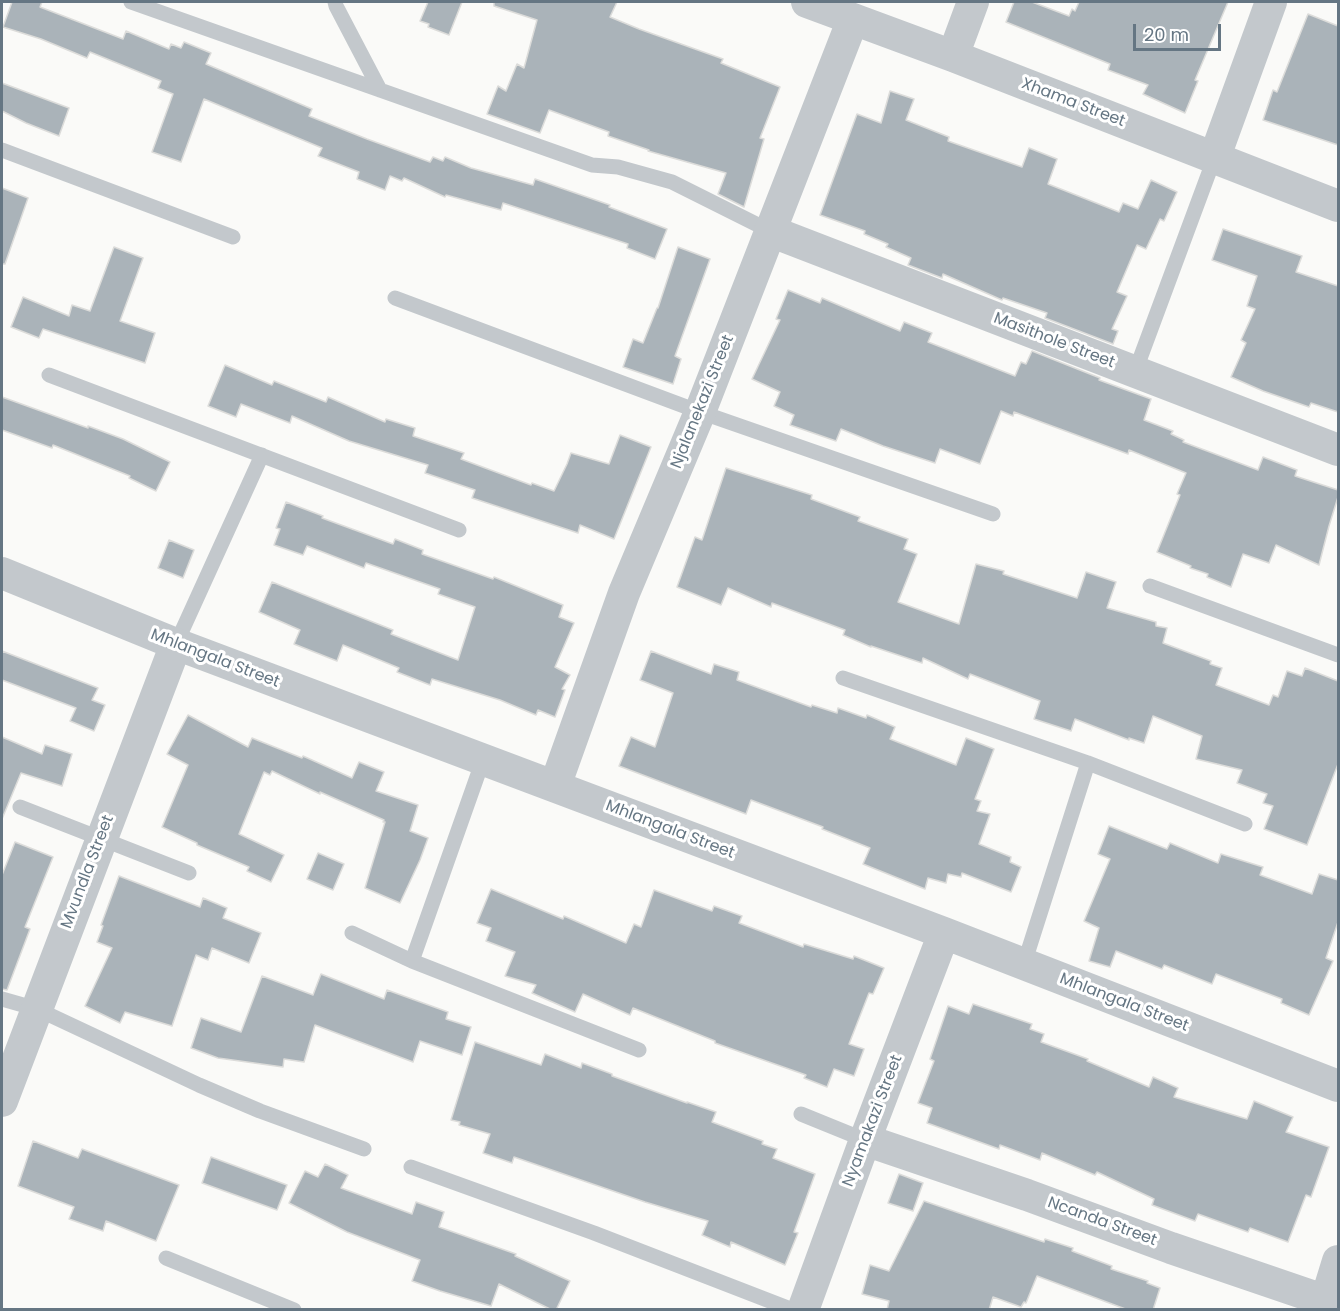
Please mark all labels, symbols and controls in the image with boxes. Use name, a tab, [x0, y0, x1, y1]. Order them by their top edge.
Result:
scale bar	[1136, 12, 1224, 50]
text: 20 m	[1144, 22, 1189, 47]
street label: Xhama Street	[1018, 74, 1128, 132]
street label: Masithole Street	[991, 309, 1117, 373]
street label: Njalanekazi Street	[667, 332, 739, 472]
street label: Mhlangala Street	[148, 626, 282, 692]
street label: Mhlangala Street	[603, 797, 737, 863]
street label: Mvundla Street	[58, 813, 118, 931]
street label: Mhlangala Street	[1057, 970, 1191, 1036]
street label: Nyamakazi Street	[839, 1052, 907, 1190]
street label: Ncanda Street	[1045, 1193, 1159, 1251]

